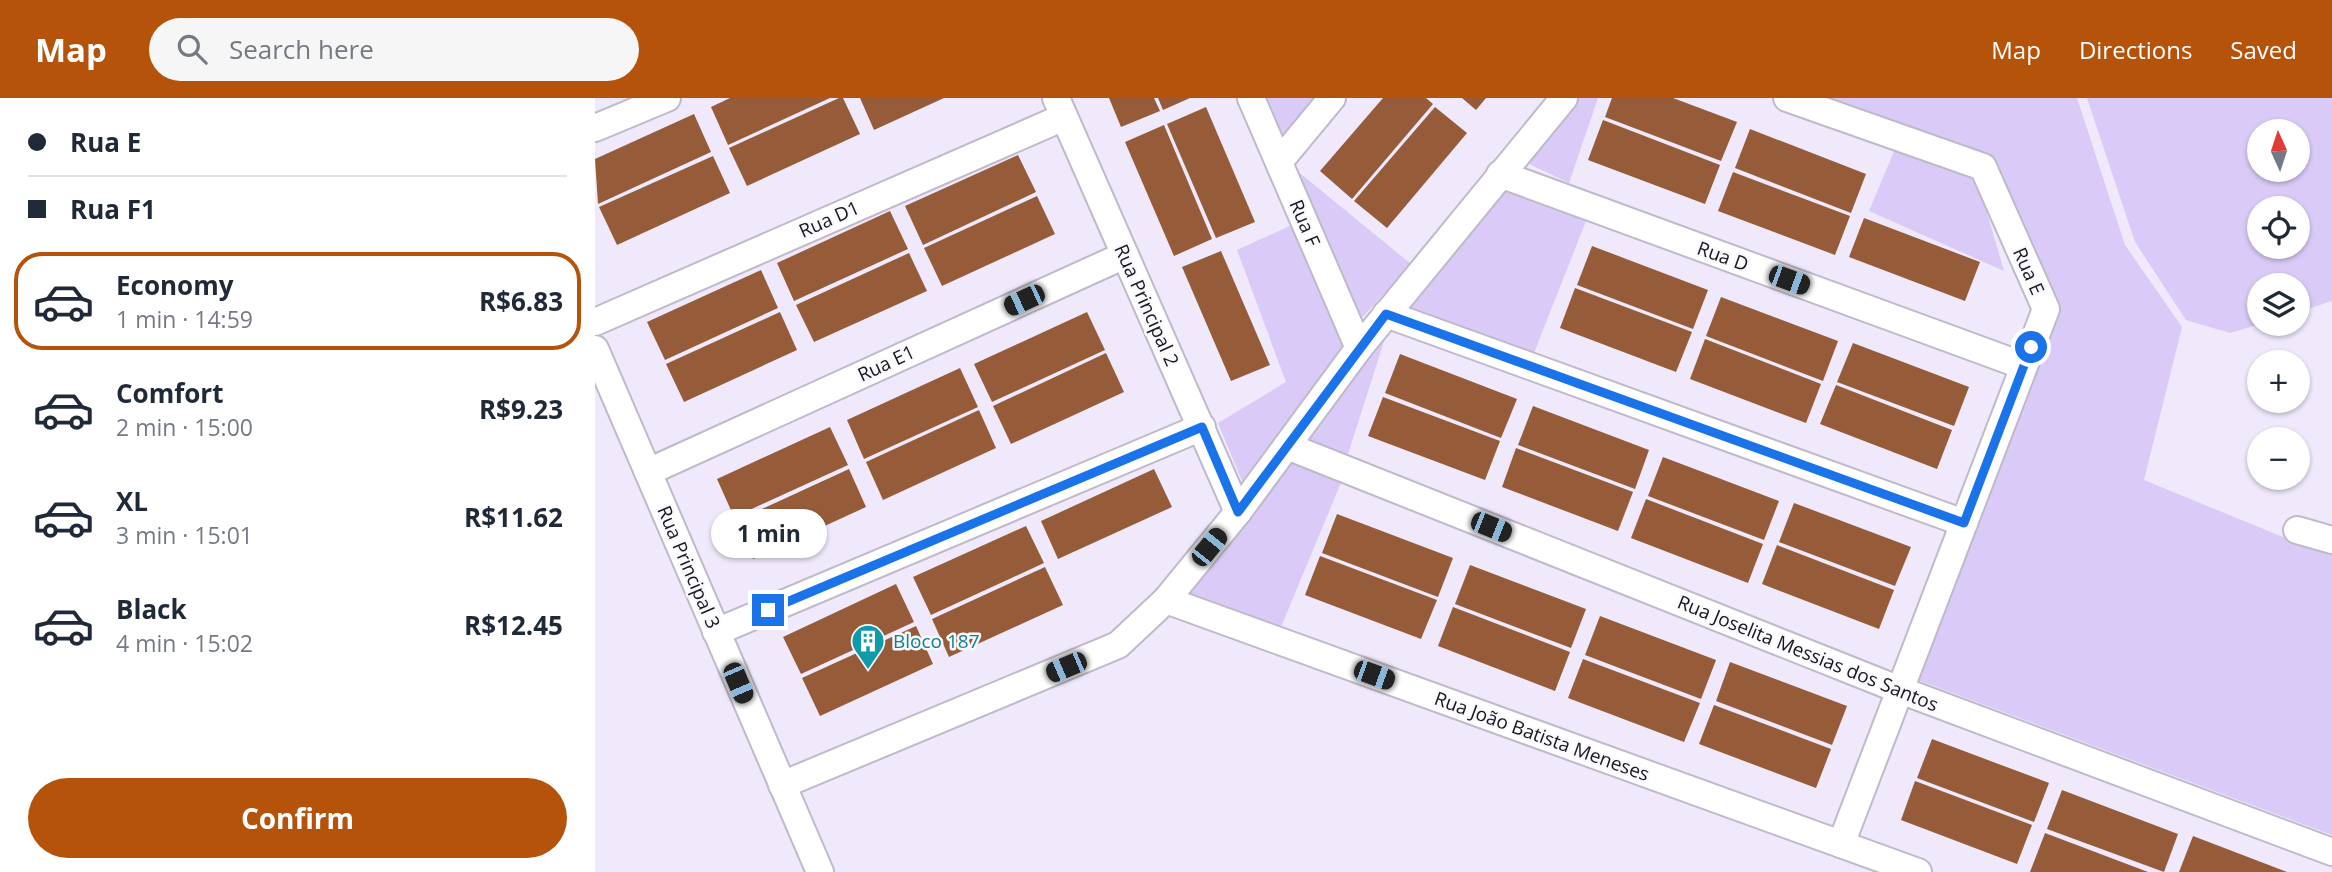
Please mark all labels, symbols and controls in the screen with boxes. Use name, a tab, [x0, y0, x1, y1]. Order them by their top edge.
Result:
search box	[149, 18, 639, 81]
text: Map	[35, 27, 107, 72]
icon: search	[173, 30, 211, 68]
text: Search here	[229, 31, 374, 67]
text: Map	[1991, 33, 2041, 66]
text: Directions	[2079, 33, 2192, 66]
text: Saved	[2230, 33, 2297, 66]
north arrow	[2247, 119, 2310, 182]
map controls	[2247, 119, 2310, 490]
text: Rua E	[70, 124, 141, 160]
text: Rua F1	[70, 191, 156, 227]
street label: Rua D1	[795, 194, 863, 244]
street label: Rua F	[1284, 196, 1327, 251]
button: locate	[2247, 196, 2310, 259]
street label: Rua D	[1694, 235, 1752, 277]
street label: Rua Principal 2	[1108, 240, 1186, 370]
street label: Rua E	[2007, 243, 2051, 299]
car	[1766, 263, 1813, 297]
text: Economy	[116, 267, 234, 303]
icon: car	[32, 270, 95, 333]
button: layers	[2247, 273, 2310, 336]
car	[1001, 282, 1048, 318]
text: R$6.83	[479, 283, 563, 319]
text: 1 min · 14:59	[116, 303, 253, 335]
route start	[2015, 331, 2047, 363]
street label: Rua E1	[853, 338, 919, 388]
button: +	[2247, 350, 2310, 413]
text: Comfort	[116, 375, 223, 411]
icon: car	[32, 378, 95, 441]
text: R$9.23	[479, 391, 563, 427]
text: 2 min · 15:00	[116, 411, 253, 443]
button: −	[2247, 427, 2310, 490]
text: XL	[116, 483, 148, 519]
icon: car	[32, 486, 95, 549]
text: R$11.62	[464, 499, 563, 535]
street label: Rua Principal 3	[651, 502, 727, 632]
callout: 1 min	[710, 508, 826, 558]
car	[1468, 509, 1515, 545]
text: 1 min	[737, 517, 801, 549]
text: 3 min · 15:01	[116, 519, 253, 551]
car	[1188, 524, 1231, 570]
street label: Rua Joselita Messias dos Santos	[1674, 589, 1942, 717]
text: Black	[116, 591, 187, 627]
icon: car	[32, 594, 95, 657]
route end	[752, 594, 784, 626]
text: R$12.45	[464, 607, 563, 643]
building icon: Bloco 187	[849, 622, 887, 671]
text: 4 min · 15:02	[116, 627, 253, 659]
place label: Bloco 187	[893, 628, 980, 654]
car	[1043, 649, 1090, 685]
car	[1351, 658, 1398, 692]
car	[721, 660, 756, 706]
street label: Rua João Batista Meneses	[1431, 685, 1653, 787]
button: Confirm	[28, 778, 567, 858]

